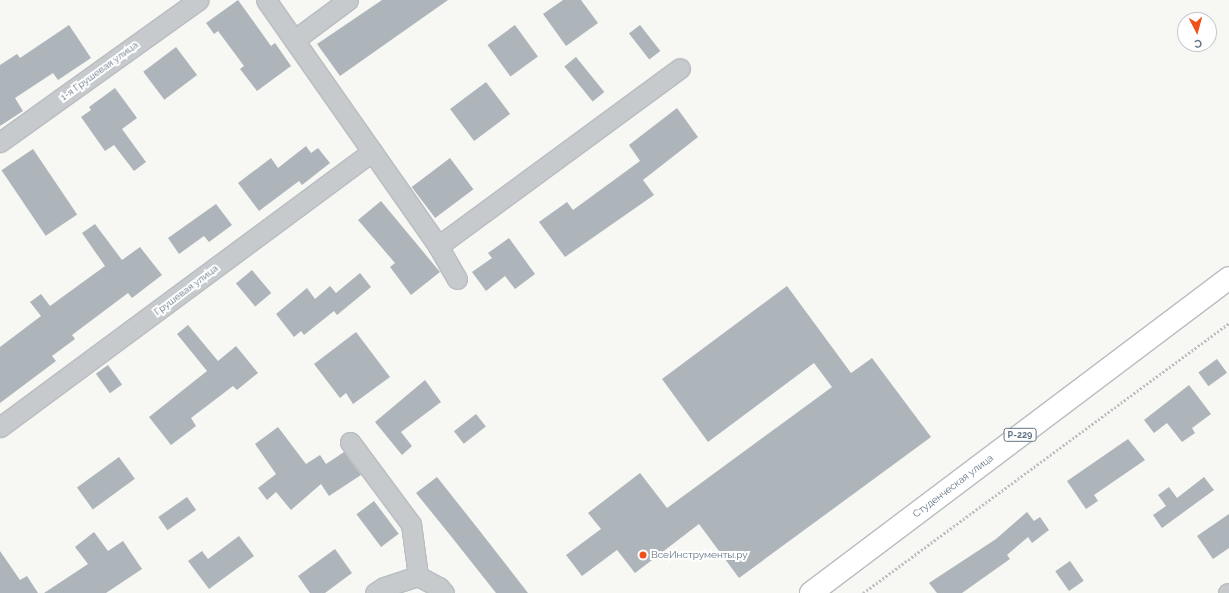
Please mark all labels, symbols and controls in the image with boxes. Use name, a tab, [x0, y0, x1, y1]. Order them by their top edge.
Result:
north arrow	[1177, 12, 1217, 52]
text: С	[1194, 37, 1203, 50]
street label: 1-я Грушевая улица	[58, 39, 140, 103]
street label: Грушевая улица	[152, 262, 220, 318]
road number: Р-229	[1003, 428, 1037, 442]
street label: Студенческая улица	[910, 452, 996, 520]
place label: ВсеИнструменты.ру	[651, 549, 748, 561]
marker: ВсеИнструменты.ру	[638, 550, 648, 560]

